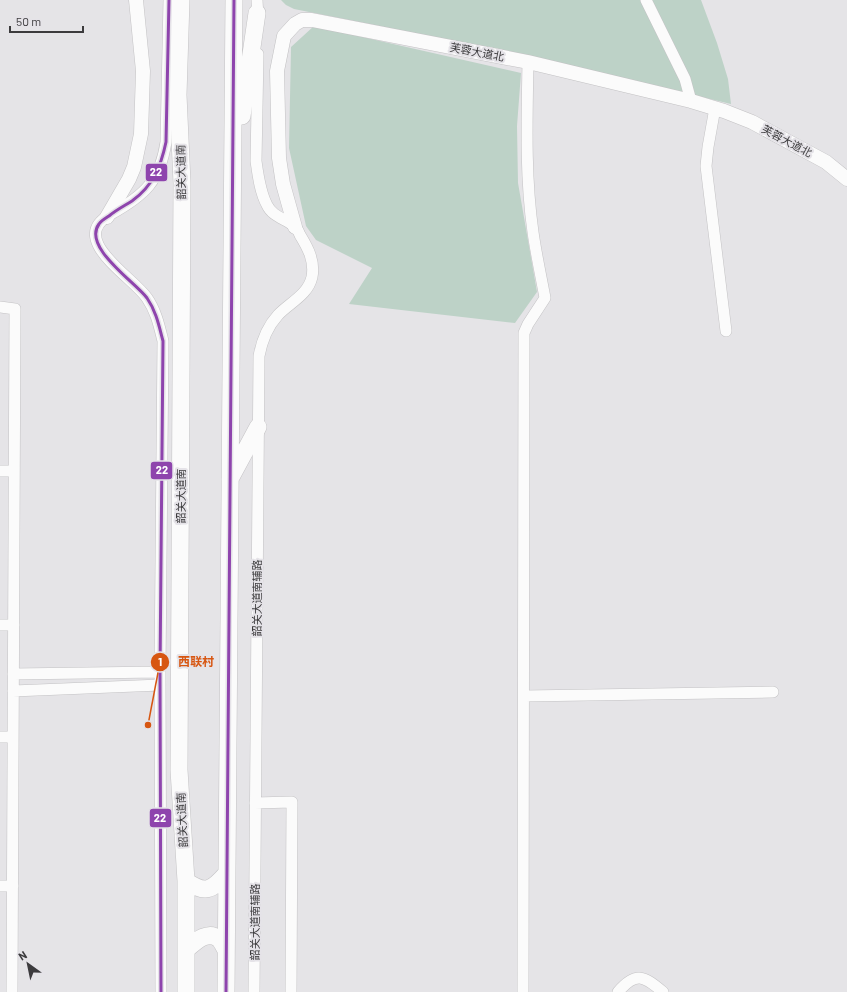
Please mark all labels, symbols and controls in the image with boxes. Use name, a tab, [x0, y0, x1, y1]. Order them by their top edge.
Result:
scale bar	[10, 8, 83, 34]
text: 50 m	[16, 14, 41, 28]
street label: 芙蓉大道北	[449, 40, 505, 63]
street label: 芙蓉大道北	[760, 122, 815, 159]
street label: 韶关大道南	[174, 144, 187, 200]
line badge: 22	[145, 163, 168, 182]
text: 22	[150, 165, 162, 178]
line badge: 22	[150, 461, 173, 480]
text: 22	[156, 463, 168, 476]
street label: 韶关大道南	[174, 469, 187, 524]
street label: 韶关大道南辅路	[250, 560, 263, 637]
callout: 西联村	[150, 650, 222, 674]
text: 1	[158, 654, 162, 668]
text: 西联村	[178, 654, 214, 668]
street label: 韶关大道南	[174, 792, 189, 848]
line badge: 22	[149, 808, 172, 828]
text: 22	[154, 811, 166, 824]
street label: 韶关大道南辅路	[248, 884, 261, 961]
north arrow	[8, 944, 48, 984]
text: N	[16, 948, 29, 963]

